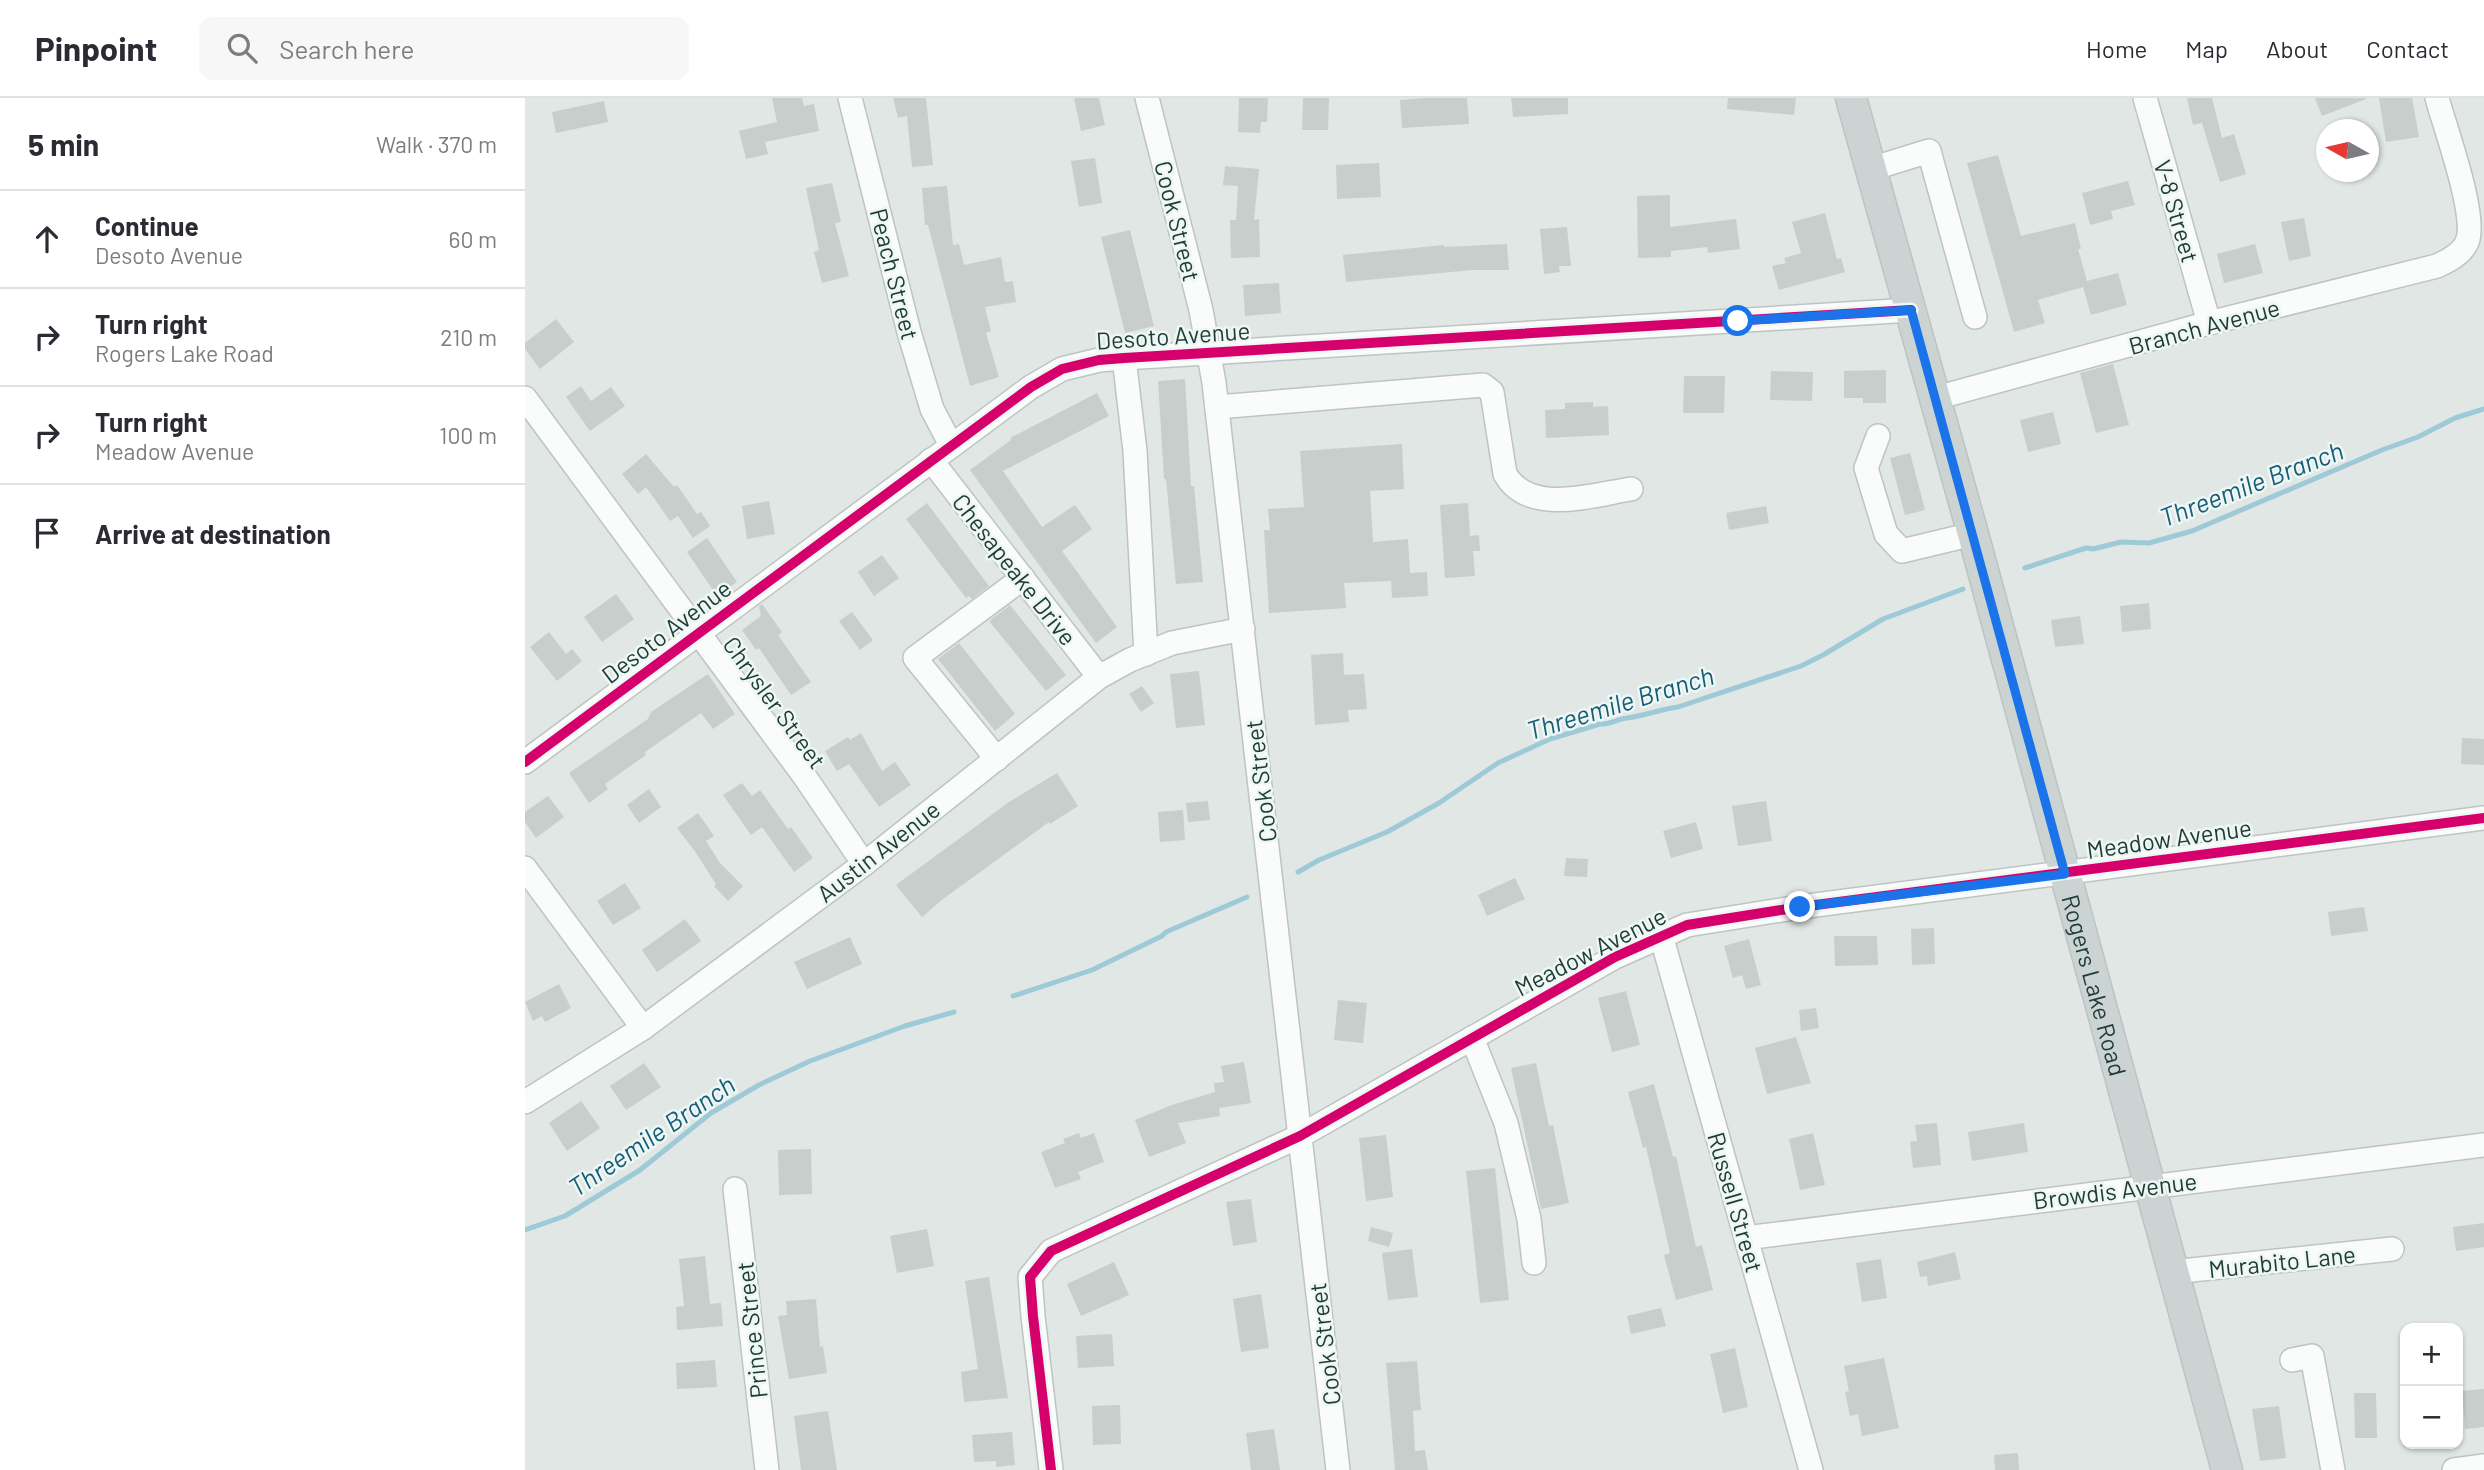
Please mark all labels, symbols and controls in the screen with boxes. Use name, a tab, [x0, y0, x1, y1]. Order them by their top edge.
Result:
search box	[199, 17, 689, 80]
text: Pinpoint	[35, 28, 157, 68]
icon: search	[223, 29, 261, 67]
text: Search here	[279, 33, 414, 64]
text: Home	[2086, 34, 2147, 63]
text: Map	[2185, 34, 2228, 63]
text: About	[2266, 34, 2328, 63]
text: Contact	[2366, 34, 2449, 63]
north arrow	[2316, 119, 2379, 182]
text: 5 min	[28, 126, 99, 162]
text: Walk · 370 m	[376, 130, 497, 158]
street label: V-8 Street	[2149, 156, 2205, 266]
street label: Cook Street	[1149, 158, 1207, 284]
street label: Peach Street	[865, 205, 925, 343]
text: Continue	[95, 210, 199, 241]
icon: ahead	[28, 220, 66, 258]
text: 60 m	[449, 225, 497, 253]
text: Desoto Avenue	[95, 241, 243, 269]
street label: Branch Avenue	[2125, 292, 2283, 360]
route start	[1722, 305, 1753, 336]
text: Turn right	[95, 308, 208, 339]
street label: Desoto Avenue	[1095, 315, 1251, 355]
icon: right	[28, 318, 66, 356]
text: 210 m	[440, 323, 497, 351]
text: Rogers Lake Road	[95, 339, 274, 367]
text: Turn right	[95, 406, 208, 437]
icon: right	[28, 416, 66, 454]
text: 100 m	[439, 421, 497, 449]
water label: Threemile Branch	[2155, 434, 2347, 532]
text: Meadow Avenue	[95, 437, 254, 465]
street label: Chesapeake Drive	[947, 487, 1083, 651]
icon: arrive	[28, 514, 66, 552]
text: Arrive at destination	[95, 518, 331, 549]
street label: Desoto Avenue	[596, 573, 736, 689]
street label: Chrysler Street	[717, 630, 833, 774]
water label: Threemile Branch	[1523, 659, 1717, 745]
street label: Cook Street	[1238, 718, 1282, 844]
street label: Austin Avenue	[811, 794, 945, 908]
street label: Meadow Avenue	[2085, 812, 2253, 864]
route end	[1784, 891, 1815, 922]
street label: Rogers Lake Road	[2057, 891, 2134, 1079]
street label: Meadow Avenue	[1509, 900, 1671, 1002]
water label: Threemile Branch	[562, 1068, 740, 1202]
street label: Russell Street	[1702, 1129, 1770, 1275]
street label: Browdis Avenue	[2031, 1166, 2199, 1214]
street label: Murabito Lane	[2207, 1239, 2357, 1283]
street label: Prince Street	[729, 1260, 773, 1400]
street label: Cook Street	[1302, 1281, 1346, 1407]
map controls	[2400, 1323, 2463, 1449]
button: +	[2400, 1323, 2463, 1386]
button: −	[2400, 1386, 2463, 1449]

